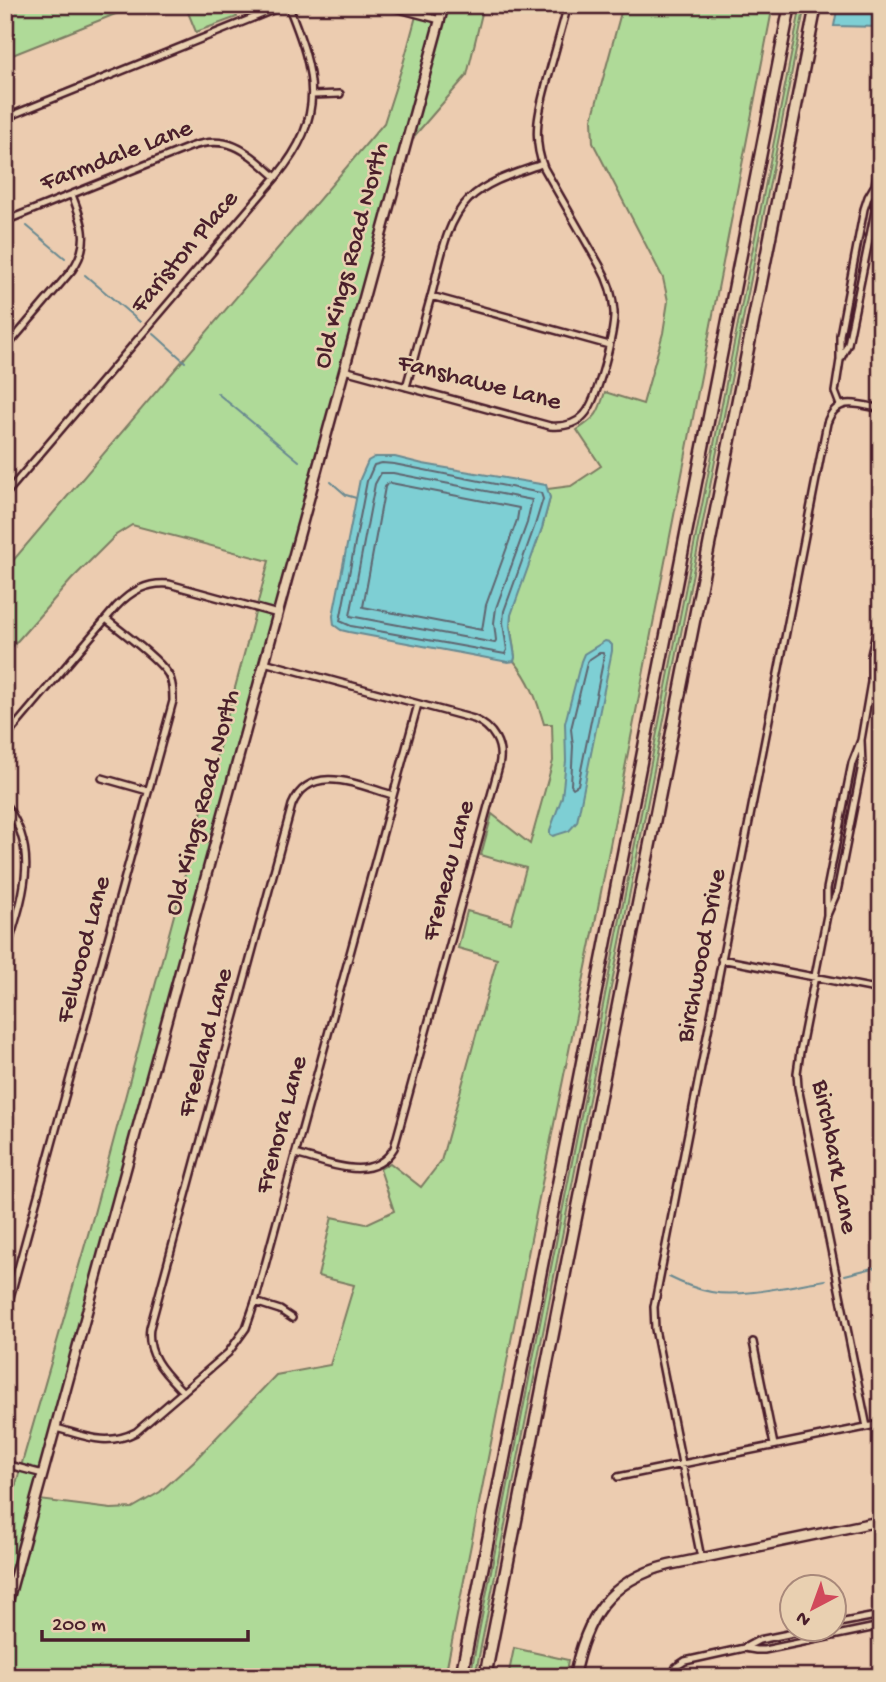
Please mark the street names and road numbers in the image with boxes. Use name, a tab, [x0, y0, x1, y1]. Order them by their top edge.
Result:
street label: Farmdale Lane	[36, 114, 198, 201]
street label: Old Kings Road North	[308, 140, 398, 372]
street label: Fariston Place	[125, 185, 247, 322]
street label: Fanshawe Lane	[393, 348, 565, 419]
street label: Old Kings Road North	[159, 687, 249, 919]
street label: Freneau Lane	[416, 797, 484, 946]
street label: Birchwood Drive	[671, 866, 735, 1046]
street label: Felwood Lane	[50, 873, 120, 1028]
street label: Freeland Lane	[172, 965, 242, 1122]
street label: Frenora Lane	[249, 1052, 316, 1198]
street label: Birchbark Lane	[803, 1077, 863, 1237]

